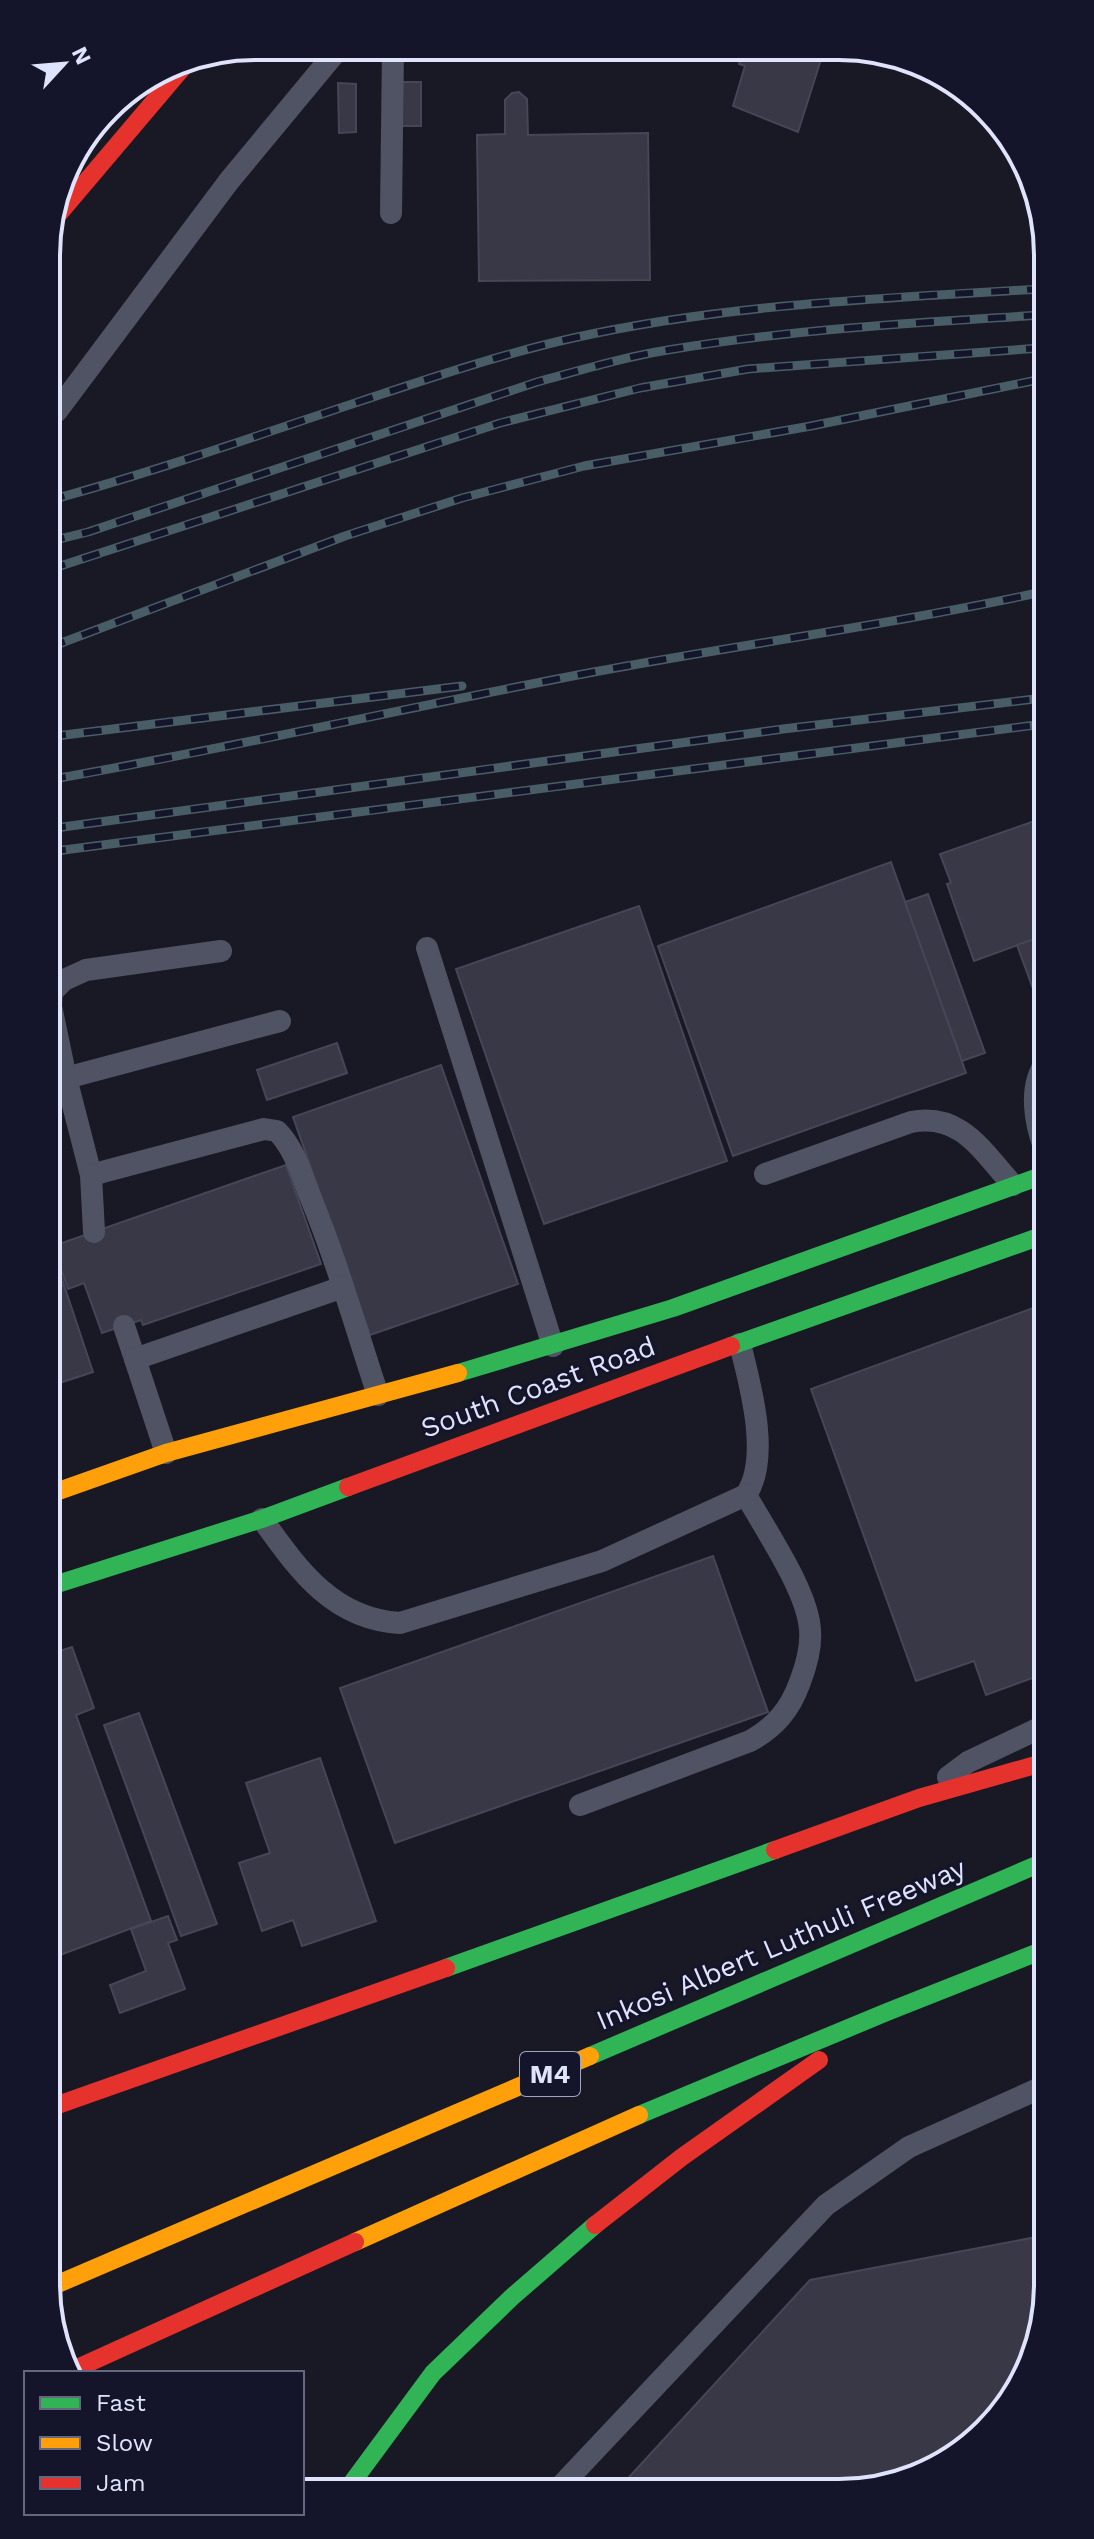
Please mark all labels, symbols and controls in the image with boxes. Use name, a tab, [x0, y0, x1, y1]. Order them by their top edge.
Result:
north arrow	[24, 24, 104, 104]
text: N	[67, 43, 96, 68]
street label: South Coast Road	[416, 1329, 660, 1445]
street label: Inkosi Albert Luthuli Freeway	[591, 1851, 971, 2037]
road number: M4	[520, 2052, 580, 2096]
legend	[24, 2371, 304, 2515]
text: Fast	[96, 2389, 146, 2417]
text: Slow	[96, 2429, 153, 2457]
text: Jam	[96, 2469, 146, 2497]

